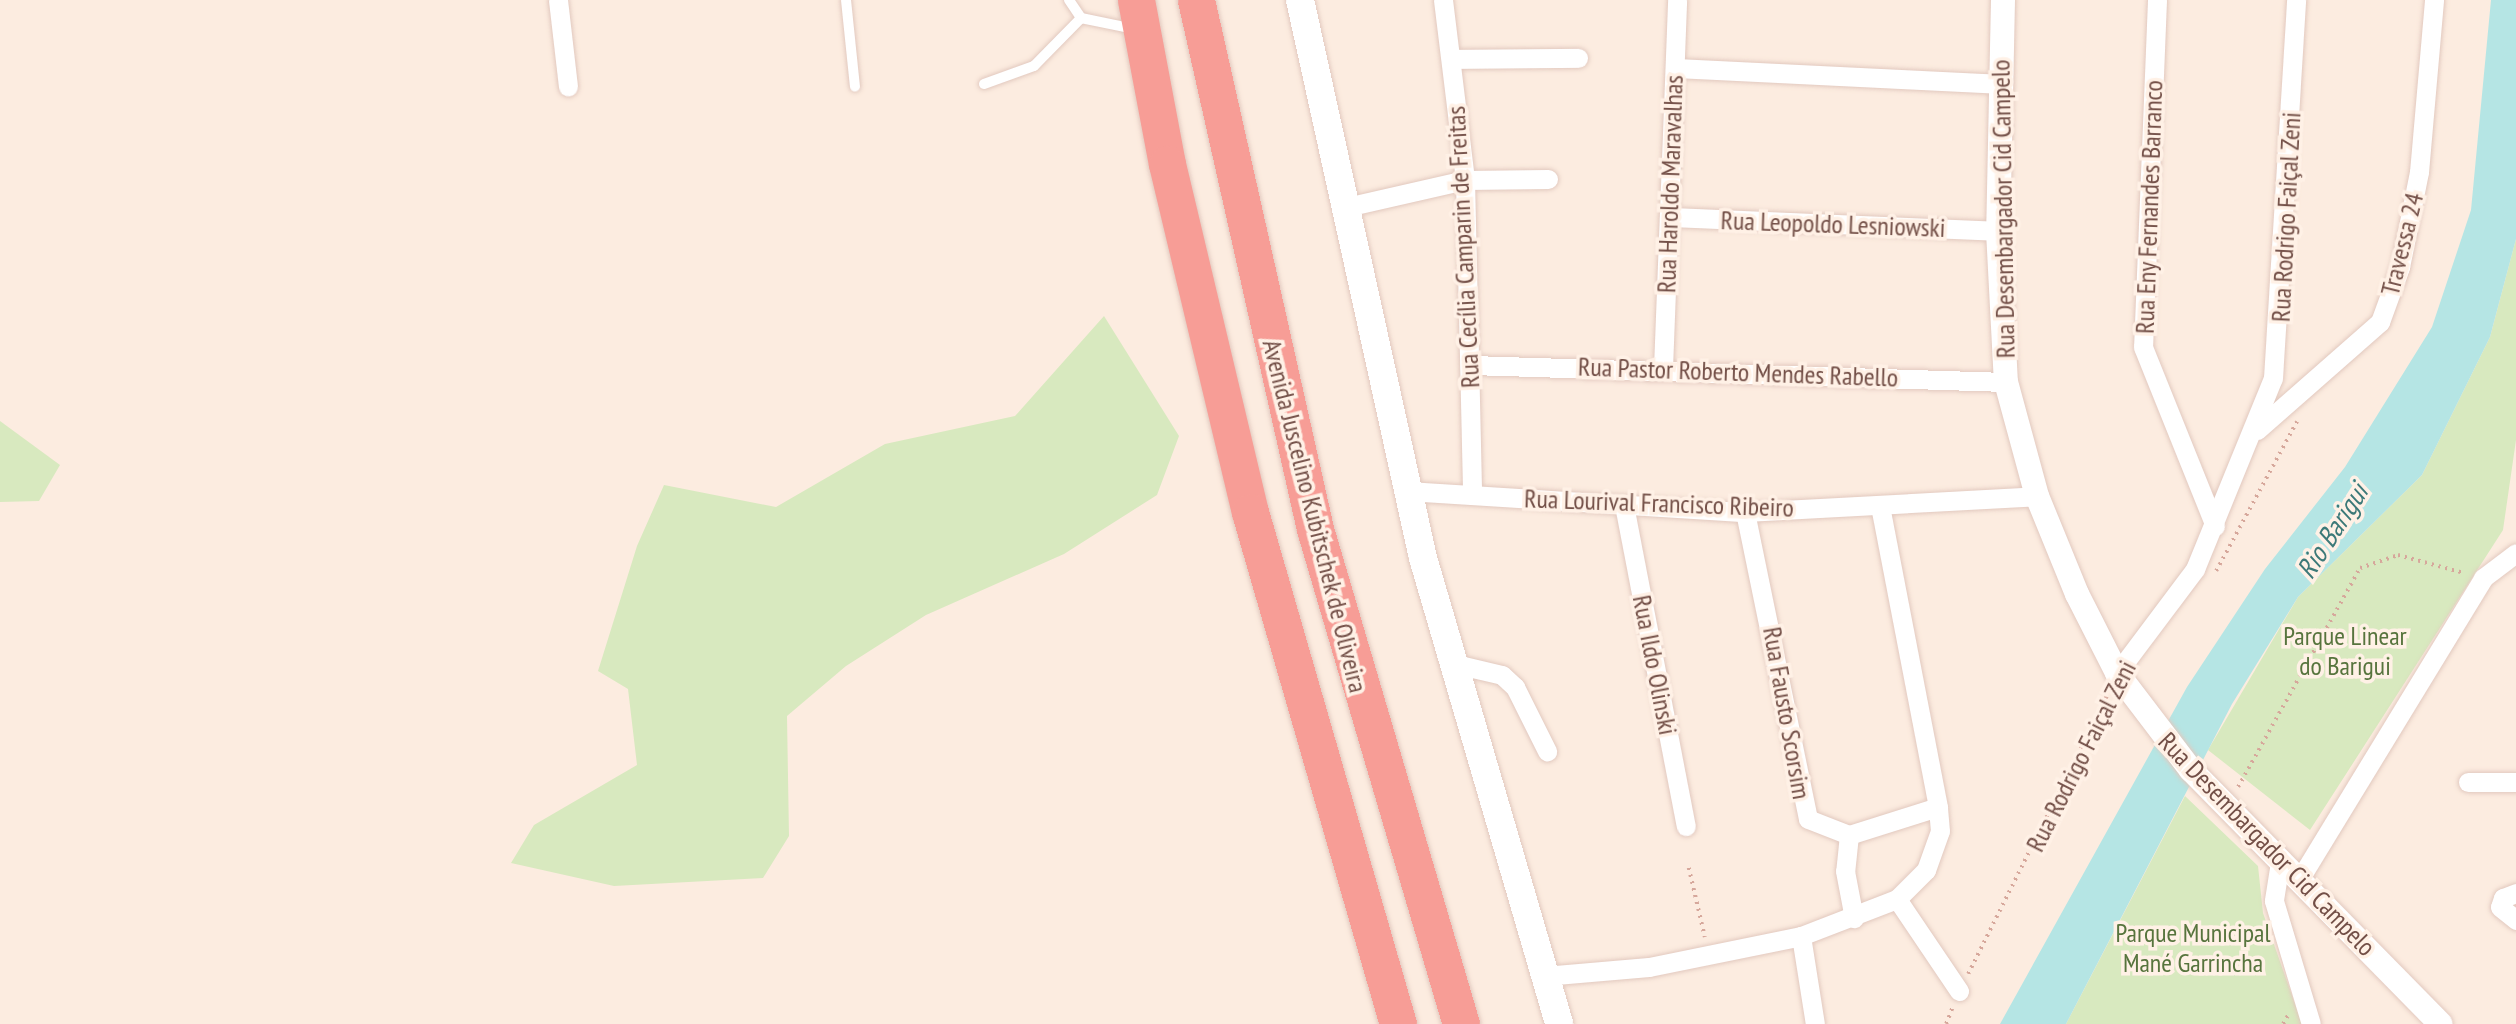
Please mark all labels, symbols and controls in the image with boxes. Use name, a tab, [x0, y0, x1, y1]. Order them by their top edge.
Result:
street label: Rua Desembargador Cid Campelo	[1985, 59, 2021, 359]
street label: Rua Haroldo Maravalhas	[1651, 74, 1689, 294]
street label: Rua Eny Fernandes Barranco	[2129, 79, 2169, 335]
street label: Rua Cecília Camparin de Freitas	[1440, 105, 1486, 389]
street label: Rua Rodrigo Faiçal Zeni	[2265, 111, 2307, 323]
street label: Travessa 24	[2374, 189, 2430, 299]
street label: Rua Leopoldo Lesniowski	[1720, 204, 1946, 244]
street label: Avenida Juscelino Kubitschek de Oliveira	[1256, 336, 1374, 696]
street label: Rua Pastor Roberto Mendes Rabello	[1577, 351, 1899, 393]
water label: Rio Barigui	[2289, 477, 2375, 585]
street label: Rua Lourival Francisco Ribeiro	[1524, 483, 1794, 523]
street label: Rua Ildo Olinski	[1626, 592, 1684, 738]
park label: Parque Linear do Barigui	[2283, 620, 2407, 682]
street label: Rua Fausto Scorsim	[1757, 625, 1817, 801]
street label: Rua Rodrigo Faiçal Zeni	[2019, 655, 2143, 857]
street label: Rua Desembargador Cid Campelo	[2152, 726, 2382, 962]
park label: Parque Municipal Mané Garrincha	[2116, 917, 2270, 978]

